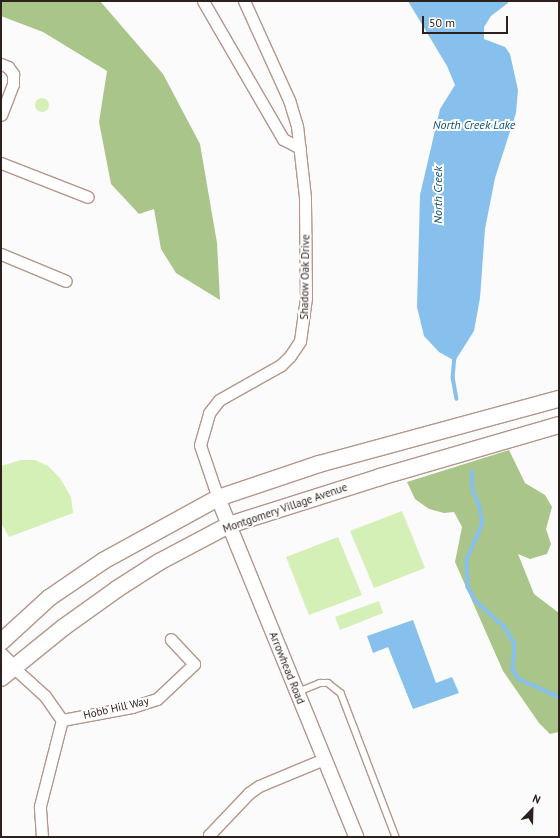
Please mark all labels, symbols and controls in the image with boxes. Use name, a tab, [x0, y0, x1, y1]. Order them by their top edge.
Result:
scale bar	[424, 8, 510, 34]
text: 50 m	[429, 15, 455, 30]
water label: North Creek Lake	[433, 118, 515, 132]
water label: North Creek	[431, 166, 445, 224]
street label: Shadow Oak Drive	[298, 234, 312, 320]
street label: Montgomery Village Avenue	[220, 480, 350, 536]
street label: Arrowhead Road	[266, 630, 308, 706]
street label: Hobb Hill Way	[82, 694, 150, 722]
north arrow	[512, 790, 552, 830]
text: N	[531, 791, 543, 807]

